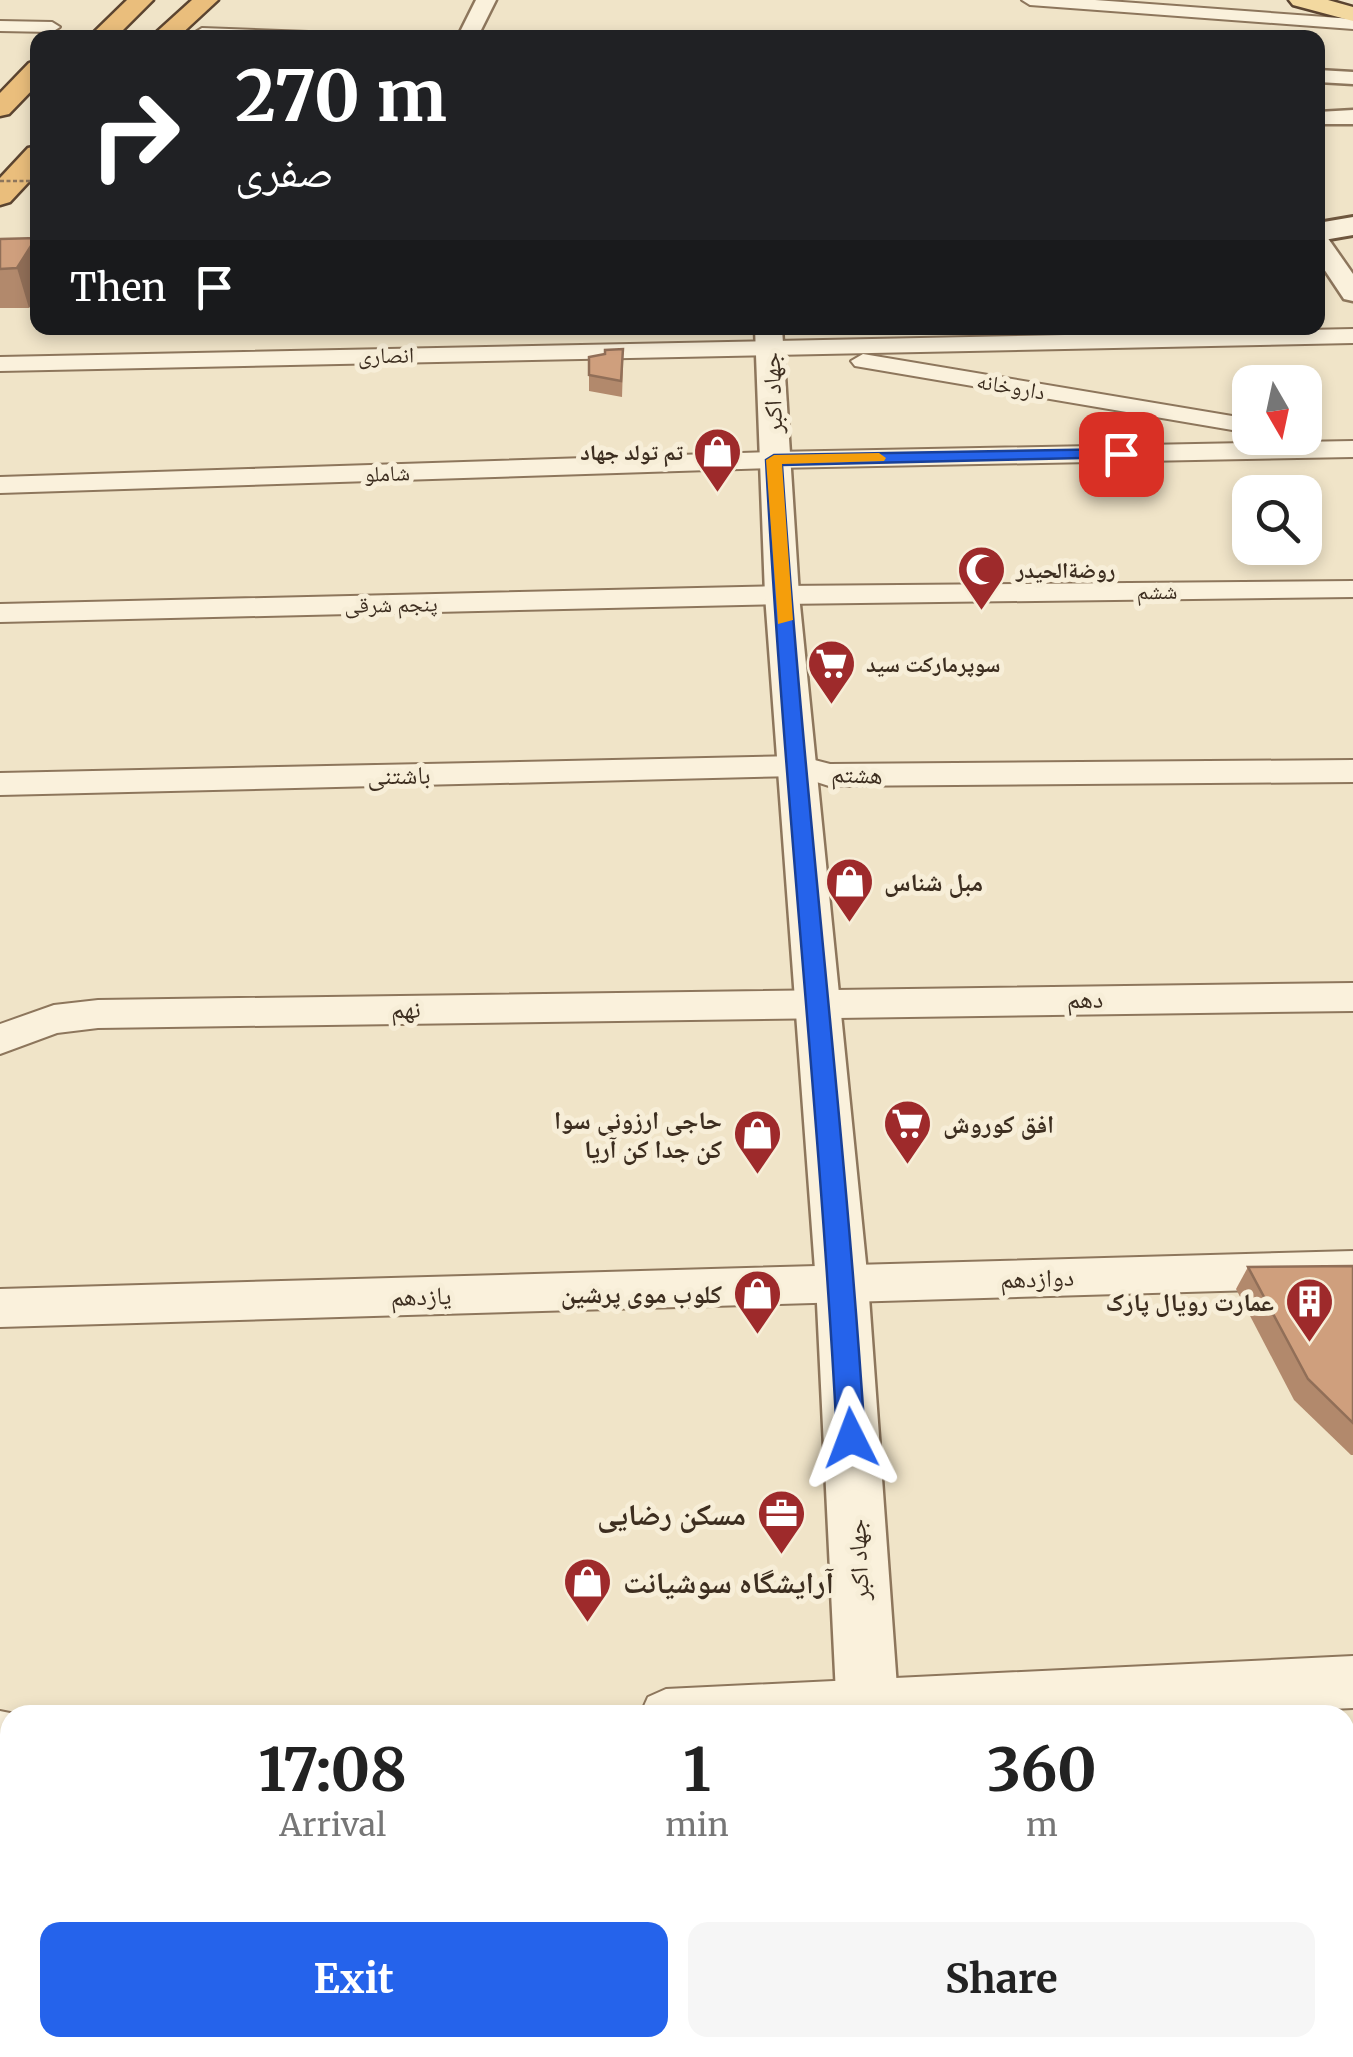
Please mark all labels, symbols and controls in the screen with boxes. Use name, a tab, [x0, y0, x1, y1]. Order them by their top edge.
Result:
text: 270 m	[235, 52, 447, 140]
icon: right	[70, 70, 200, 200]
text: صفری	[235, 143, 334, 199]
icon: arrive	[187, 260, 242, 315]
text: Then	[70, 264, 167, 311]
street label: انصاری	[358, 341, 414, 369]
street label: جهاد اکبر	[755, 351, 789, 435]
north arrow	[1232, 365, 1322, 455]
map controls	[1232, 365, 1322, 565]
street label: داروخانه	[975, 366, 1047, 406]
pin	[1079, 412, 1164, 497]
shop icon: تم تولد جهاد	[692, 426, 744, 494]
icon: arrive	[1094, 427, 1149, 482]
place label: تم تولد جهاد	[580, 438, 683, 467]
street label: شاملو	[364, 458, 410, 488]
button: search	[1232, 475, 1322, 565]
mosque icon: روضةالحیدر	[955, 544, 1007, 612]
place label: روضةالحیدر	[1015, 556, 1115, 584]
street label: ششم	[1136, 577, 1178, 606]
street label: پنجم شرقی	[344, 589, 438, 620]
supermarket icon: سوپرمارکت سید	[805, 638, 857, 706]
place label: سوپرمارکت سید	[866, 650, 1000, 678]
street label: هشتم	[831, 757, 883, 792]
street label: باشتنی	[367, 758, 431, 792]
shop icon: مبل شناس	[823, 856, 875, 924]
place label: مبل شناس	[884, 866, 983, 898]
street label: دهم	[1067, 983, 1103, 1016]
street label: نهم	[391, 993, 421, 1026]
supermarket icon: افق کوروش	[882, 1098, 934, 1166]
place label: حاجی ارزونی سوا کن جدا کن آریا	[554, 1104, 722, 1165]
shop icon: حاجی ارزونی سوا کن جدا کن آریا	[731, 1108, 783, 1176]
place label: افق کوروش	[943, 1108, 1054, 1140]
street label: دوازدهم	[1000, 1261, 1075, 1296]
shop icon: کلوب موی پرشین	[731, 1268, 783, 1336]
building icon: عمارت رویال پارک	[1283, 1276, 1335, 1344]
place label: کلوب موی پرشین	[561, 1278, 722, 1310]
street label: یازدهم	[390, 1279, 452, 1314]
place label: عمارت رویال پارک	[1105, 1286, 1274, 1318]
position arrow	[799, 1386, 903, 1490]
office icon: مسکن رضایی	[755, 1488, 807, 1556]
place label: مسکن رضایی	[597, 1495, 746, 1533]
street label: جهاد اکبر	[840, 1518, 876, 1603]
shop icon: آرایشگاه سوشیانت	[562, 1556, 614, 1624]
place label: آرایشگاه سوشیانت	[623, 1563, 835, 1601]
text: 17:08	[258, 1732, 407, 1807]
text: 1	[683, 1732, 711, 1807]
text: 360	[987, 1732, 1097, 1807]
text: Arrival	[279, 1805, 386, 1845]
text: min	[665, 1805, 729, 1845]
text: m	[1026, 1805, 1058, 1845]
button: Exit	[40, 1922, 668, 2037]
button: Share	[688, 1922, 1315, 2037]

